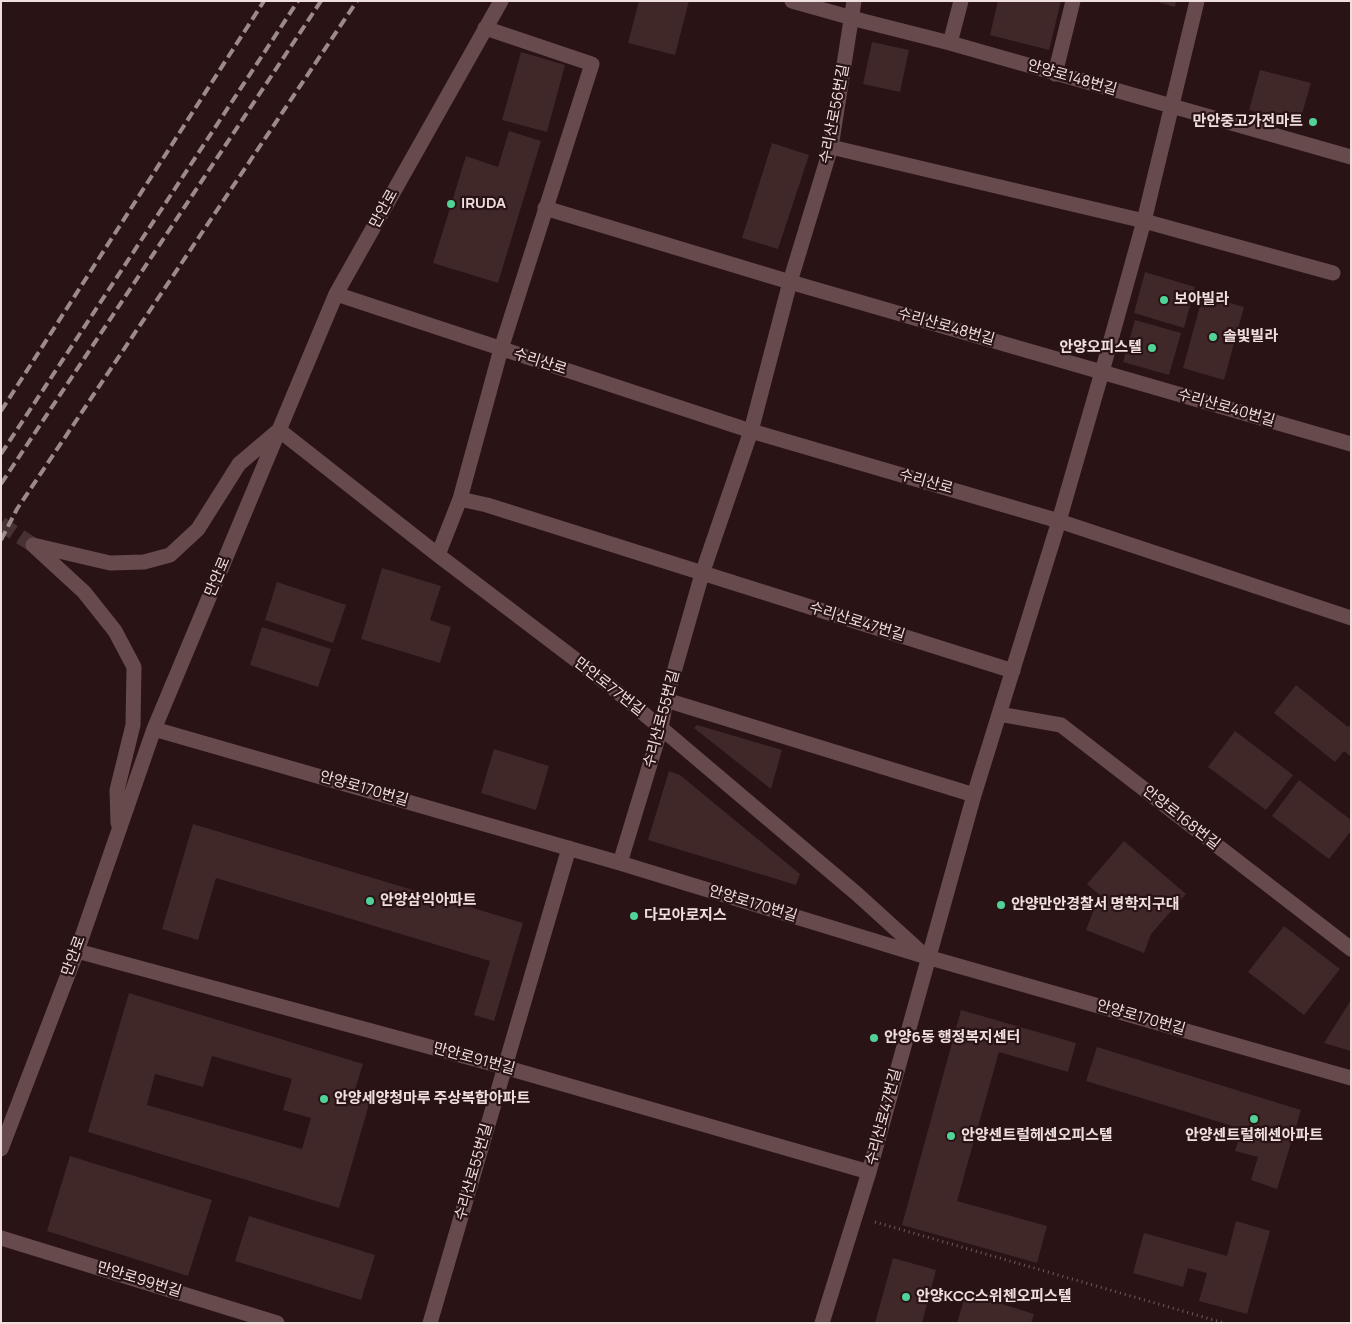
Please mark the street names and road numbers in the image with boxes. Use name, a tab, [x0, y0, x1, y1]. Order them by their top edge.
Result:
street label: 안양로148번길	[1025, 57, 1119, 99]
street label: 수리산로56번길	[817, 63, 853, 165]
street label: 만안로	[366, 187, 402, 231]
street label: 수리산로48번길	[895, 305, 997, 349]
street label: 수리산로	[511, 345, 569, 379]
street label: 수리산로40번길	[1175, 385, 1277, 431]
street label: 수리산로	[897, 466, 955, 498]
street label: 만안로	[202, 554, 234, 600]
street label: 수리산로47번길	[807, 599, 907, 645]
street label: 만안로77번길	[570, 654, 648, 720]
street label: 수리산로55번길	[640, 668, 684, 770]
street label: 안양로170번길	[318, 768, 410, 810]
street label: 안양로168번길	[1139, 782, 1223, 854]
street label: 안양로170번길	[707, 882, 799, 926]
street label: 만안로	[58, 933, 90, 979]
street label: 안양로170번길	[1095, 997, 1187, 1039]
street label: 만안로91번길	[431, 1039, 517, 1079]
street label: 수리산로47번길	[862, 1067, 906, 1167]
street label: 수리산로55번길	[452, 1121, 496, 1223]
street label: 만안로99번길	[94, 1259, 184, 1301]

